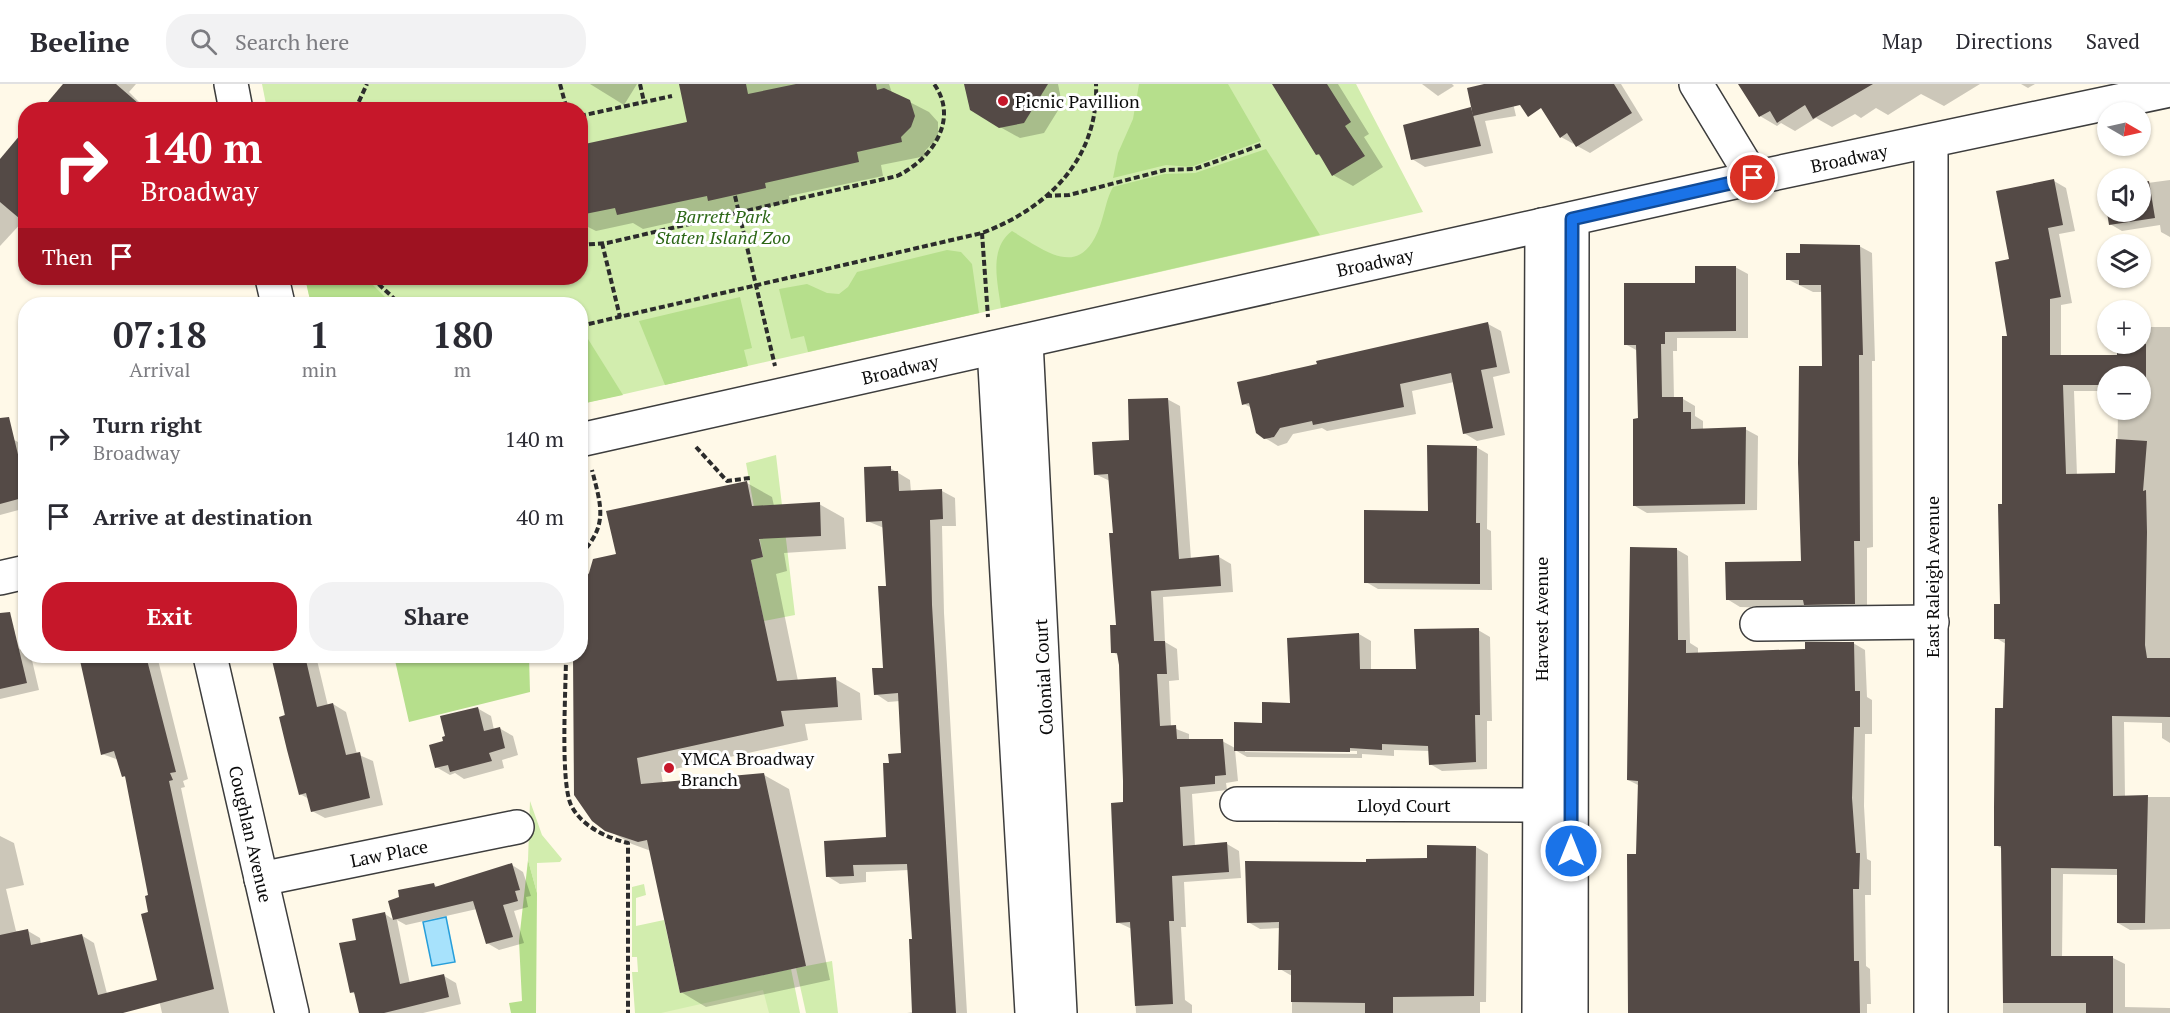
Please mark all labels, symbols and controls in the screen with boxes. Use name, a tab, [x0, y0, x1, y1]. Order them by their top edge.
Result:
search box	[166, 14, 586, 68]
text: Beeline	[30, 23, 130, 60]
icon: search	[187, 25, 220, 58]
text: Search here	[235, 27, 349, 56]
text: Map	[1882, 27, 1923, 55]
text: Directions	[1956, 27, 2053, 55]
text: Saved	[2086, 27, 2140, 55]
place label: Picnic Pavillion	[1015, 89, 1140, 113]
marker: Picnic Pavillion	[996, 94, 1010, 108]
north arrow	[2097, 102, 2151, 156]
map controls	[2097, 102, 2151, 420]
text: 140 m	[141, 119, 262, 175]
icon: right	[42, 126, 120, 204]
street label: Broadway	[1808, 138, 1891, 178]
pin	[1727, 152, 1778, 203]
icon: arrive	[1736, 161, 1769, 194]
button: sound	[2097, 168, 2151, 222]
text: Broadway	[141, 173, 258, 209]
park label: Barrett Park Staten Island Zoo	[655, 204, 791, 249]
button: layers	[2097, 234, 2151, 288]
icon: arrive	[105, 240, 138, 273]
text: Then	[42, 242, 93, 271]
street label: Broadway	[1334, 242, 1417, 282]
button: +	[2097, 300, 2151, 354]
text: 07:18	[113, 311, 207, 358]
text: 1	[309, 311, 330, 358]
text: 180	[432, 311, 493, 358]
street label: Broadway	[859, 348, 942, 390]
text: Arrival	[129, 356, 191, 383]
text: min	[302, 356, 337, 383]
text: m	[454, 356, 471, 383]
button: −	[2097, 366, 2151, 420]
text: Turn right	[93, 410, 202, 439]
icon: right	[42, 422, 75, 455]
text: 140 m	[504, 424, 564, 453]
text: Broadway	[93, 439, 180, 466]
street label: East Raleigh Avenue	[1920, 496, 1944, 658]
icon: arrive	[42, 500, 75, 533]
text: Arrive at destination	[93, 502, 312, 531]
text: 40 m	[516, 502, 564, 531]
street label: Harvest Avenue	[1529, 557, 1553, 681]
button: Exit	[42, 582, 297, 651]
button: Share	[309, 582, 564, 651]
street label: Colonial Court	[1028, 618, 1058, 736]
place label: YMCA Broadway Branch	[681, 746, 815, 791]
marker: YMCA Broadway Branch	[662, 761, 676, 775]
street label: Coughlan Avenue	[224, 763, 278, 905]
street label: Lloyd Court	[1357, 793, 1451, 817]
position arrow	[1539, 819, 1603, 883]
street label: Law Place	[348, 834, 430, 872]

